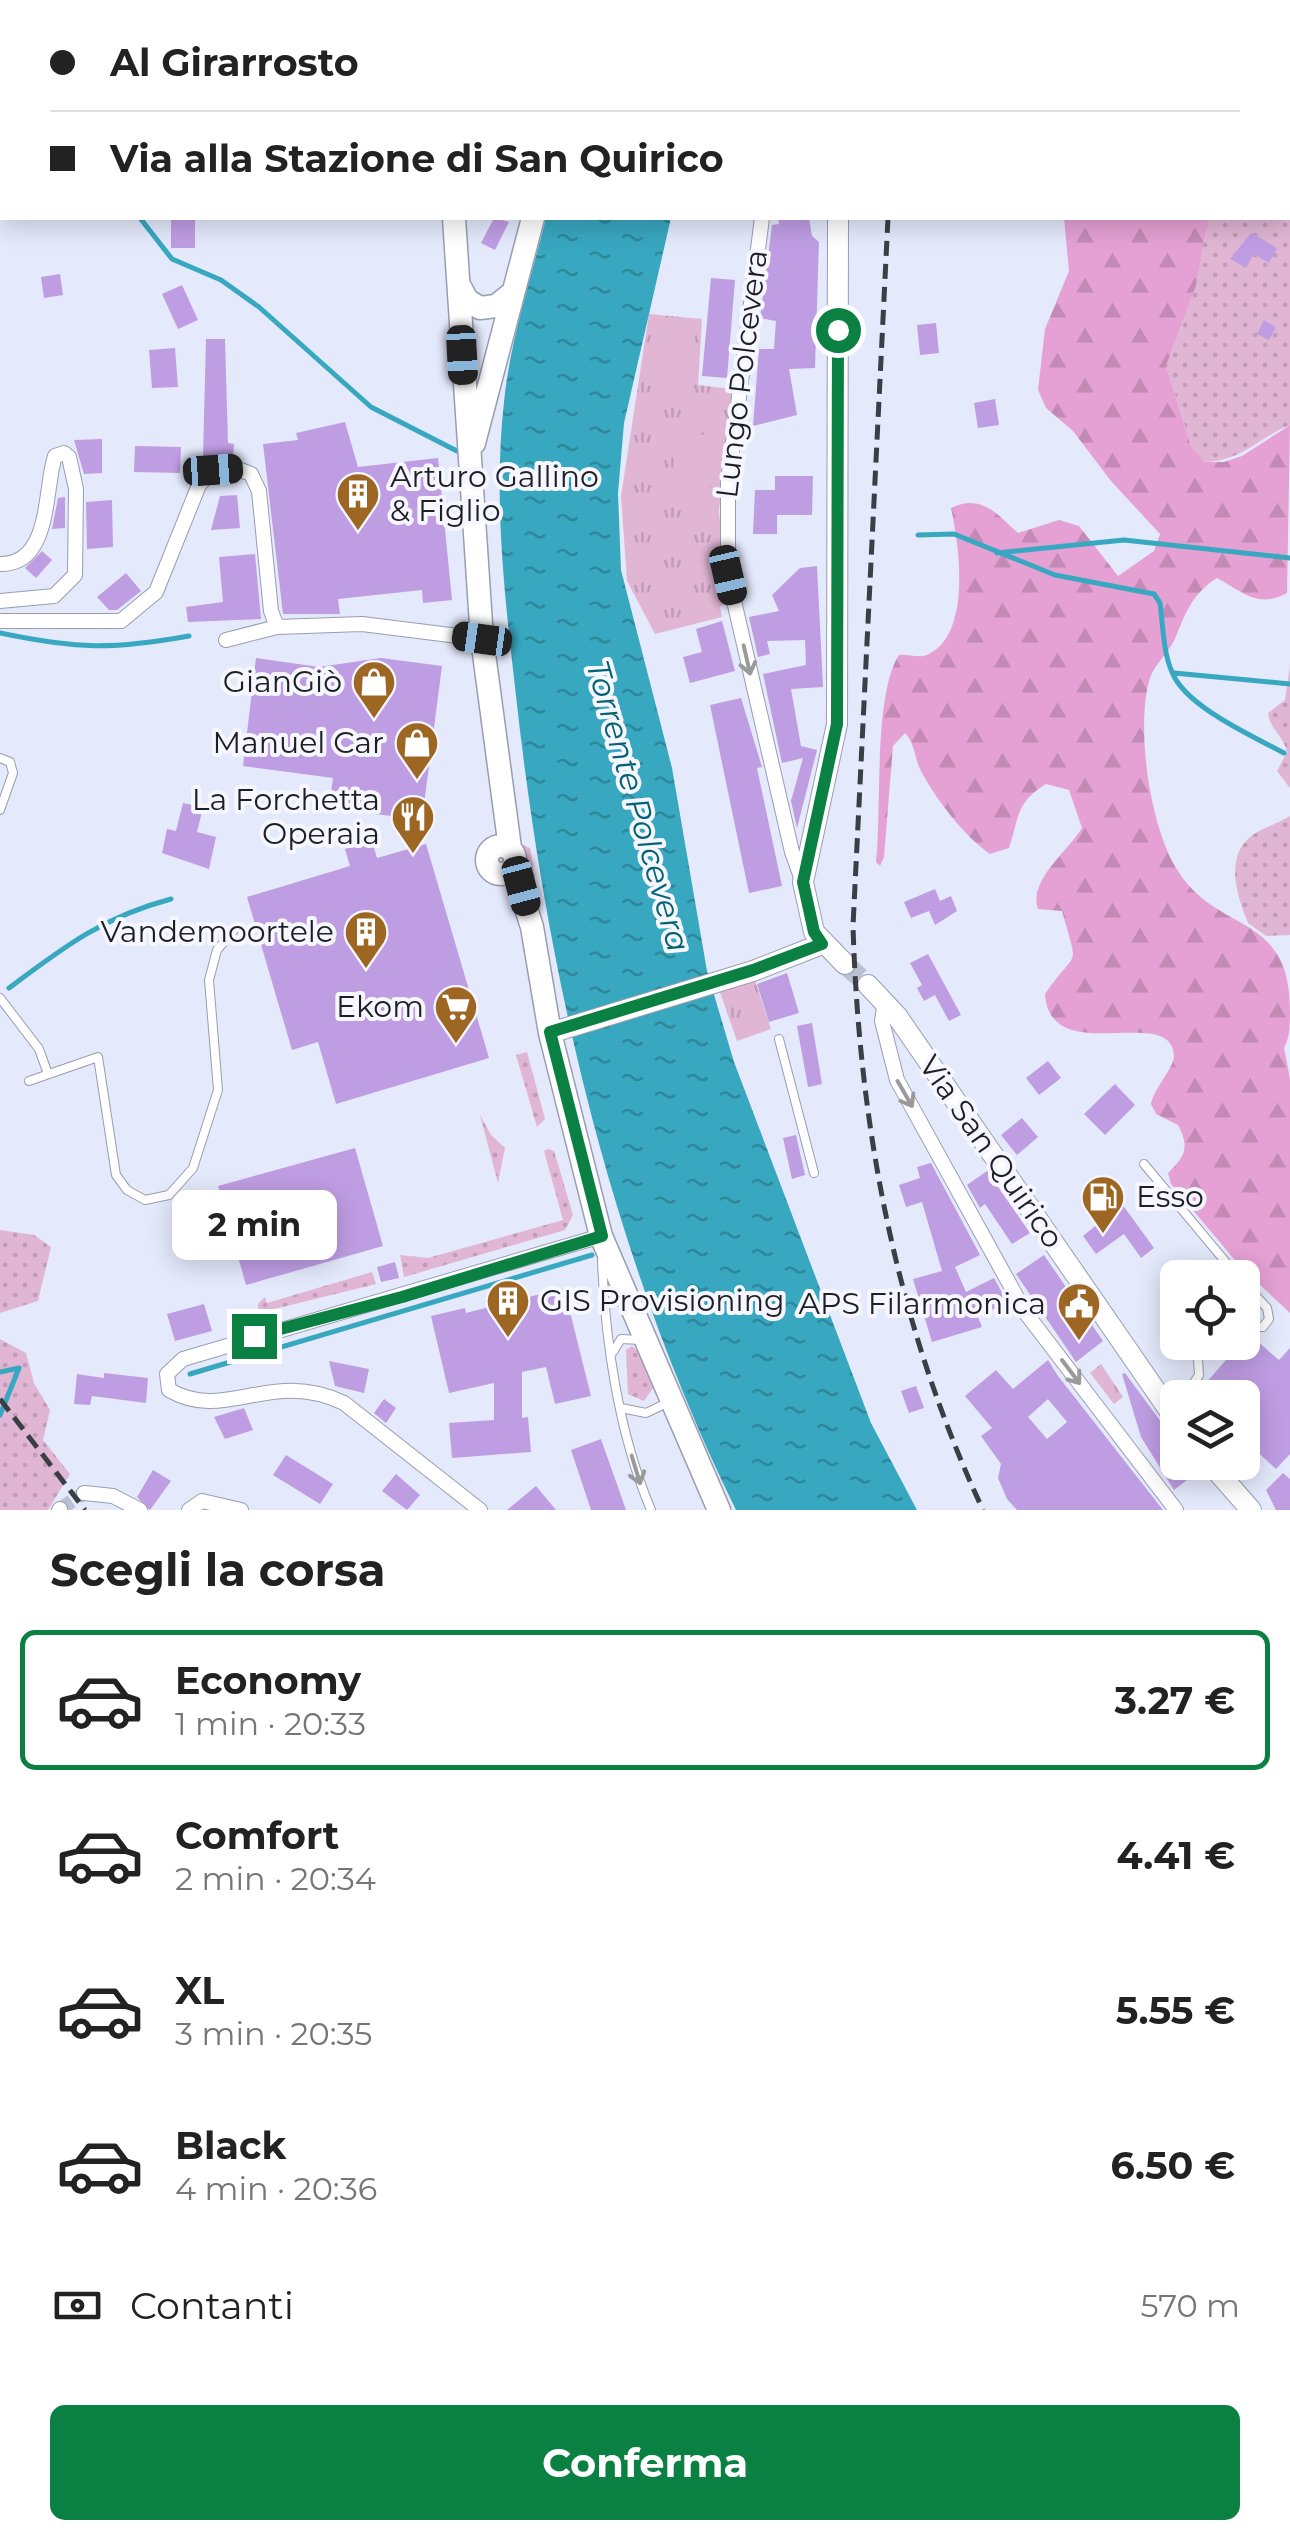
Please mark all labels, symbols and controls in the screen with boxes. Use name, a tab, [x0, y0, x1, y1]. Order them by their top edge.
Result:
text: Al Girarrosto	[110, 39, 359, 86]
text: Via alla Stazione di San Quirico	[110, 135, 724, 182]
street label: Lungo Polcevera	[708, 248, 775, 500]
route start	[816, 308, 861, 353]
car	[445, 324, 479, 386]
car	[182, 453, 244, 487]
place label: Arturo Gallino & Figlio	[390, 458, 599, 529]
building icon: Arturo Gallino & Figlio	[335, 471, 381, 532]
car	[707, 542, 749, 608]
car	[450, 620, 514, 658]
one-way arrow	[739, 644, 758, 676]
water label: Torrente Polcevera	[578, 656, 699, 956]
shop icon: GianGiò	[351, 659, 397, 720]
place label: GianGiò	[223, 663, 342, 700]
shop icon: Manuel Car	[394, 720, 440, 781]
place label: Manuel Car	[212, 724, 384, 761]
place label: La Forchetta Operaia	[192, 781, 380, 852]
restaurant icon: La Forchetta Operaia	[390, 794, 436, 855]
car	[499, 853, 543, 919]
building icon: Vandemoortele	[343, 909, 389, 970]
place label: Vandemoortele	[100, 913, 334, 950]
supermarket icon: Ekom	[433, 984, 479, 1045]
place label: Ekom	[336, 988, 424, 1025]
street label: Via San Quirico	[911, 1048, 1072, 1255]
one-way arrow	[895, 1079, 915, 1107]
fuel station icon: Esso	[1080, 1174, 1126, 1235]
place label: Esso	[1136, 1178, 1204, 1215]
callout: 2 min	[172, 1191, 336, 1261]
text: 2 min	[208, 1205, 301, 1244]
map controls	[1160, 1260, 1260, 1480]
button: locate	[1160, 1260, 1260, 1360]
building icon: GIS Provisioning	[485, 1278, 531, 1339]
public building icon: APS Filarmonica	[1056, 1281, 1102, 1342]
place label: GIS Provisioning	[540, 1282, 784, 1319]
place label: APS Filarmonica	[798, 1285, 1046, 1322]
route end	[232, 1314, 277, 1359]
one-way arrow	[1060, 1358, 1081, 1385]
button: layers	[1160, 1380, 1260, 1480]
one-way arrow	[628, 1454, 646, 1485]
text: Scegli la corsa	[50, 1542, 386, 1597]
icon: car	[55, 1655, 145, 1745]
text: Economy	[175, 1657, 361, 1704]
text: 3.27 €	[1115, 1677, 1235, 1724]
text: 1 min · 20:33	[175, 1704, 366, 1743]
icon: car	[55, 1810, 145, 1900]
text: Comfort	[175, 1812, 339, 1859]
text: 4.41 €	[1116, 1832, 1235, 1879]
text: 2 min · 20:34	[175, 1859, 376, 1898]
icon: car	[55, 1965, 145, 2055]
text: XL	[175, 1967, 224, 2014]
text: 5.55 €	[1116, 1987, 1235, 2034]
text: 3 min · 20:35	[175, 2014, 372, 2053]
icon: car	[55, 2120, 145, 2210]
text: Black	[175, 2122, 286, 2169]
text: 6.50 €	[1110, 2142, 1235, 2189]
text: 4 min · 20:36	[175, 2169, 377, 2208]
icon: cash	[50, 2278, 105, 2333]
text: Contanti	[130, 2282, 294, 2329]
text: 570 m	[1141, 2286, 1240, 2325]
button: Conferma	[50, 2405, 1240, 2520]

